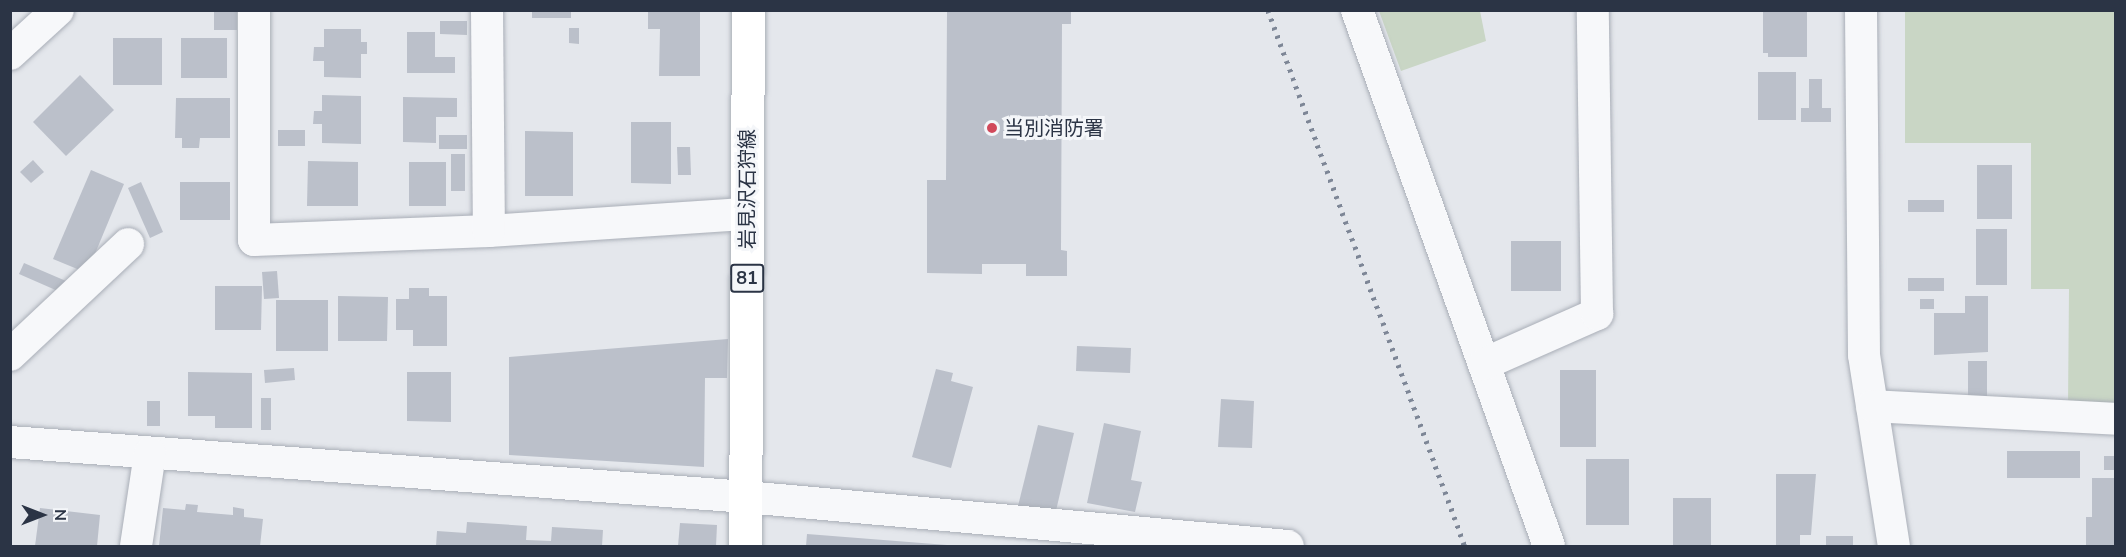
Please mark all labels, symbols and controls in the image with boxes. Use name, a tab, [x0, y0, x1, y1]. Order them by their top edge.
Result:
place label: 当別消防署	[1004, 116, 1104, 140]
marker: 当別消防署	[985, 121, 999, 135]
street label: 岩見沢石狩線	[735, 129, 759, 249]
road number: 81	[729, 263, 765, 293]
north arrow	[12, 485, 72, 545]
text: N	[49, 509, 71, 521]

